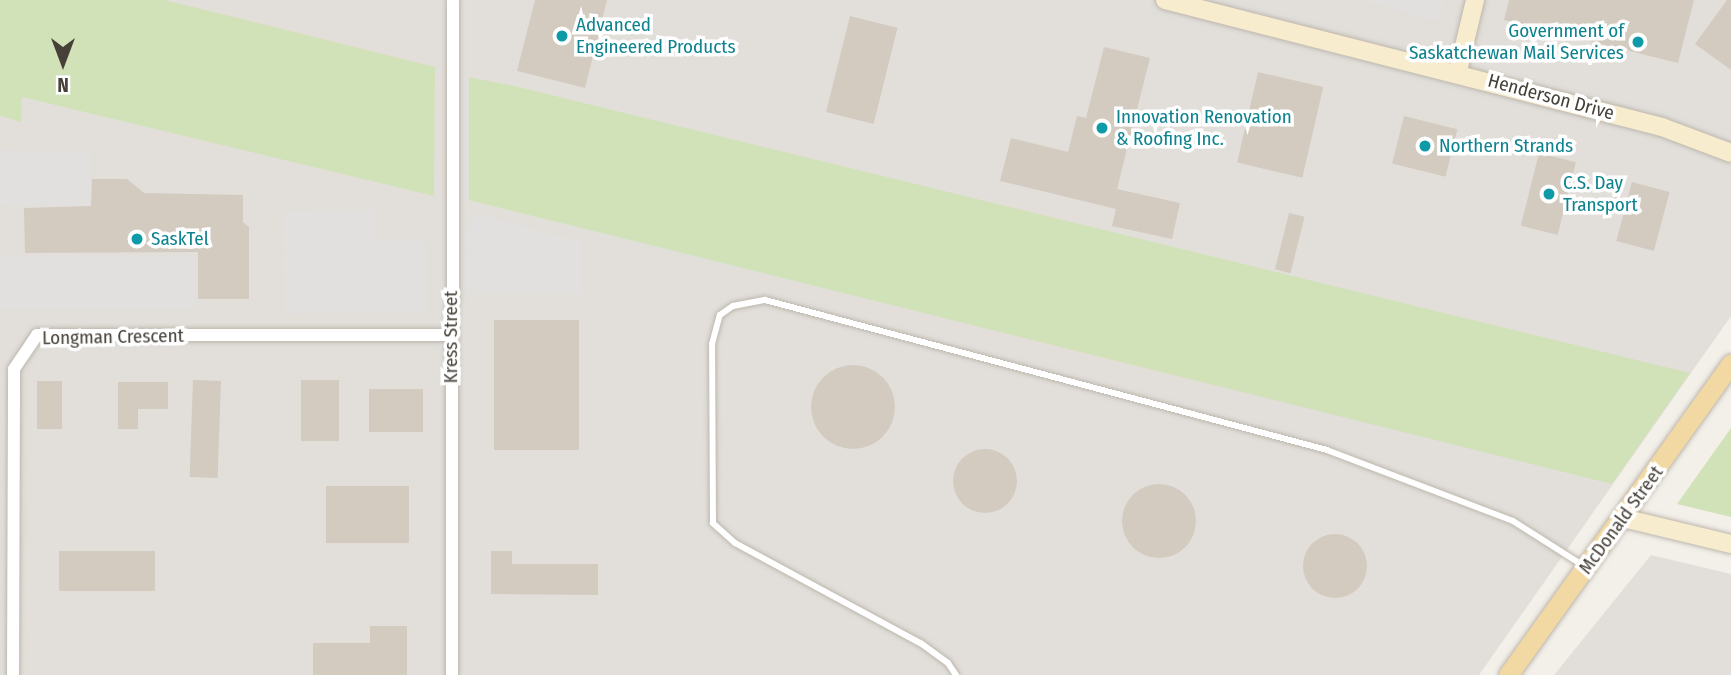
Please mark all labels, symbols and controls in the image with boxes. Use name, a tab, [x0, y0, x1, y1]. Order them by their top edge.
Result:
place label: Advanced Engineered Products	[576, 14, 736, 58]
place label: Government of Saskatchewan Mail Services	[1409, 20, 1624, 64]
north arrow	[28, 28, 98, 98]
marker: Advanced Engineered Products	[554, 28, 570, 44]
marker: Government of Saskatchewan Mail Services	[1630, 34, 1646, 50]
street label: Henderson Drive	[1485, 69, 1617, 125]
text: N	[57, 73, 69, 96]
place label: Innovation Renovation & Roofing Inc.	[1116, 106, 1292, 150]
marker: Innovation Renovation & Roofing Inc.	[1094, 120, 1110, 136]
place label: Northern Strands	[1439, 135, 1573, 157]
marker: Northern Strands	[1417, 138, 1433, 154]
place label: C.S. Day Transport	[1563, 172, 1638, 216]
marker: C.S. Day Transport	[1541, 186, 1557, 202]
place label: SaskTel	[151, 228, 209, 250]
marker: SaskTel	[129, 231, 145, 247]
street label: Kress Street	[440, 291, 462, 383]
street label: Longman Crescent	[42, 324, 184, 350]
street label: McDonald Street	[1574, 461, 1668, 579]

